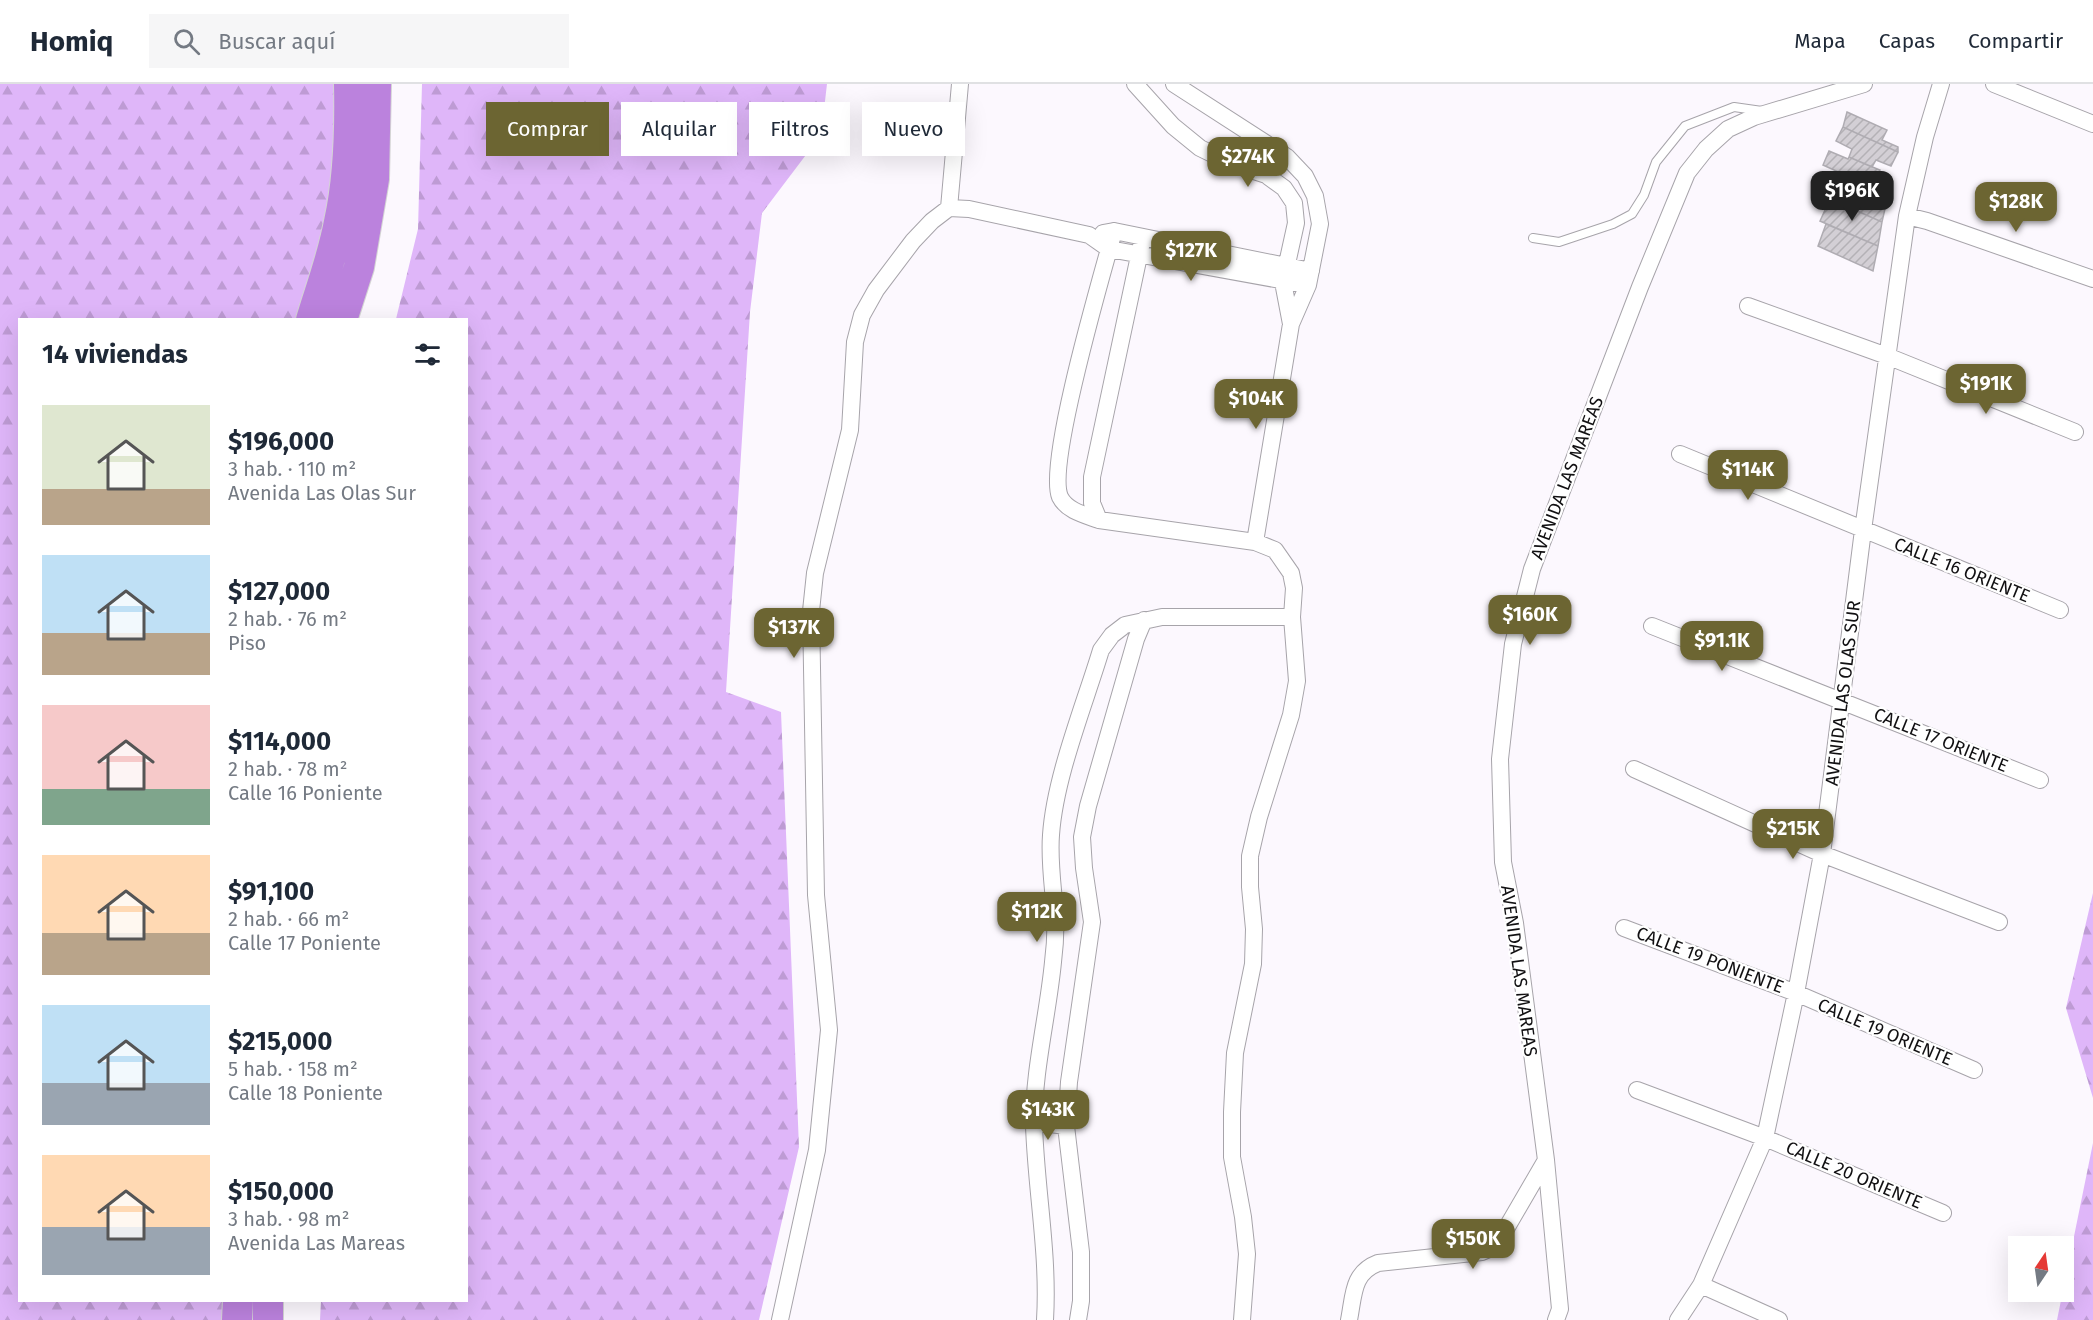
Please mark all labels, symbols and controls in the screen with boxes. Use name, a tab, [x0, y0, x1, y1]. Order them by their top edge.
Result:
search box	[149, 14, 569, 68]
text: Homiq	[30, 25, 113, 58]
icon: search	[170, 25, 203, 58]
text: Buscar aquí	[218, 28, 336, 55]
text: Mapa	[1794, 28, 1846, 54]
text: Capas	[1879, 28, 1935, 54]
text: Compartir	[1968, 28, 2063, 54]
chip: Comprar	[486, 102, 609, 156]
chip: Alquilar	[621, 102, 737, 156]
chip: Filtros	[749, 102, 850, 156]
chip: Nuevo	[862, 102, 965, 156]
pin: $274K	[1206, 137, 1290, 188]
text: $274K	[1221, 144, 1275, 168]
pin: $196K	[1810, 171, 1894, 222]
text: $196K	[1825, 178, 1879, 202]
pin: $128K	[1974, 182, 2058, 233]
text: $128K	[1989, 189, 2043, 213]
pin: $127K	[1149, 231, 1233, 282]
text: $127K	[1165, 238, 1217, 262]
icon: filters	[411, 338, 444, 371]
text: 14 viviendas	[42, 339, 188, 370]
pin: $191K	[1944, 364, 2028, 415]
text: $191K	[1960, 371, 2012, 395]
pin: $104K	[1214, 379, 1298, 430]
text: $104K	[1228, 386, 1284, 410]
street label: AVENIDA LAS MAREAS	[1526, 393, 1608, 563]
text: $196,000	[228, 426, 334, 457]
icon: home	[90, 429, 162, 501]
pin: $114K	[1706, 450, 1790, 501]
text: 3 hab. · 110 m²	[228, 457, 356, 481]
text: $114K	[1722, 457, 1774, 481]
text: Avenida Las Olas Sur	[228, 481, 416, 505]
street label: CALLE 16 ORIENTE	[1891, 533, 2033, 607]
text: $127,000	[228, 576, 330, 607]
icon: home	[90, 579, 162, 651]
pin: $160K	[1488, 595, 1572, 646]
street label: AVENIDA LAS OLAS SUR	[1821, 599, 1865, 787]
text: $160K	[1502, 602, 1558, 626]
text: 2 hab. · 76 m²	[228, 607, 347, 631]
pin: $137K	[752, 608, 836, 659]
text: $137K	[768, 615, 820, 639]
pin: $91.1K	[1673, 621, 1771, 672]
text: $91.1K	[1694, 628, 1750, 652]
text: Piso	[228, 631, 266, 655]
street label: CALLE 17 ORIENTE	[1871, 703, 2011, 777]
text: $114,000	[228, 726, 331, 757]
icon: home	[90, 729, 162, 801]
text: 2 hab. · 78 m²	[228, 757, 348, 781]
text: Calle 16 Poniente	[228, 781, 383, 805]
pin: $215K	[1751, 809, 1835, 860]
text: $215K	[1766, 816, 1820, 840]
text: $91,100	[228, 876, 314, 907]
icon: home	[90, 879, 162, 951]
street label: AVENIDA LAS MAREAS	[1496, 884, 1542, 1058]
pin: $112K	[995, 892, 1079, 943]
text: $112K	[1011, 899, 1063, 923]
text: 2 hab. · 66 m²	[228, 907, 349, 931]
street label: CALLE 19 PONIENTE	[1633, 922, 1787, 998]
text: Calle 17 Poniente	[228, 931, 381, 955]
street label: CALLE 19 ORIENTE	[1814, 994, 1956, 1070]
text: $215,000	[228, 1026, 332, 1057]
icon: home	[90, 1029, 162, 1101]
text: 5 hab. · 158 m²	[228, 1057, 358, 1081]
text: Calle 18 Poniente	[228, 1081, 383, 1105]
pin: $143K	[1006, 1090, 1090, 1141]
text: $143K	[1021, 1097, 1075, 1121]
street label: CALLE 20 ORIENTE	[1783, 1136, 1925, 1214]
text: $150,000	[228, 1176, 334, 1207]
icon: home	[90, 1179, 162, 1251]
text: 3 hab. · 98 m²	[228, 1207, 350, 1231]
pin: $150K	[1431, 1219, 1515, 1270]
text: $150K	[1446, 1226, 1500, 1250]
text: Avenida Las Mareas	[228, 1231, 405, 1255]
north arrow	[2008, 1236, 2074, 1302]
map controls	[2008, 1236, 2074, 1302]

